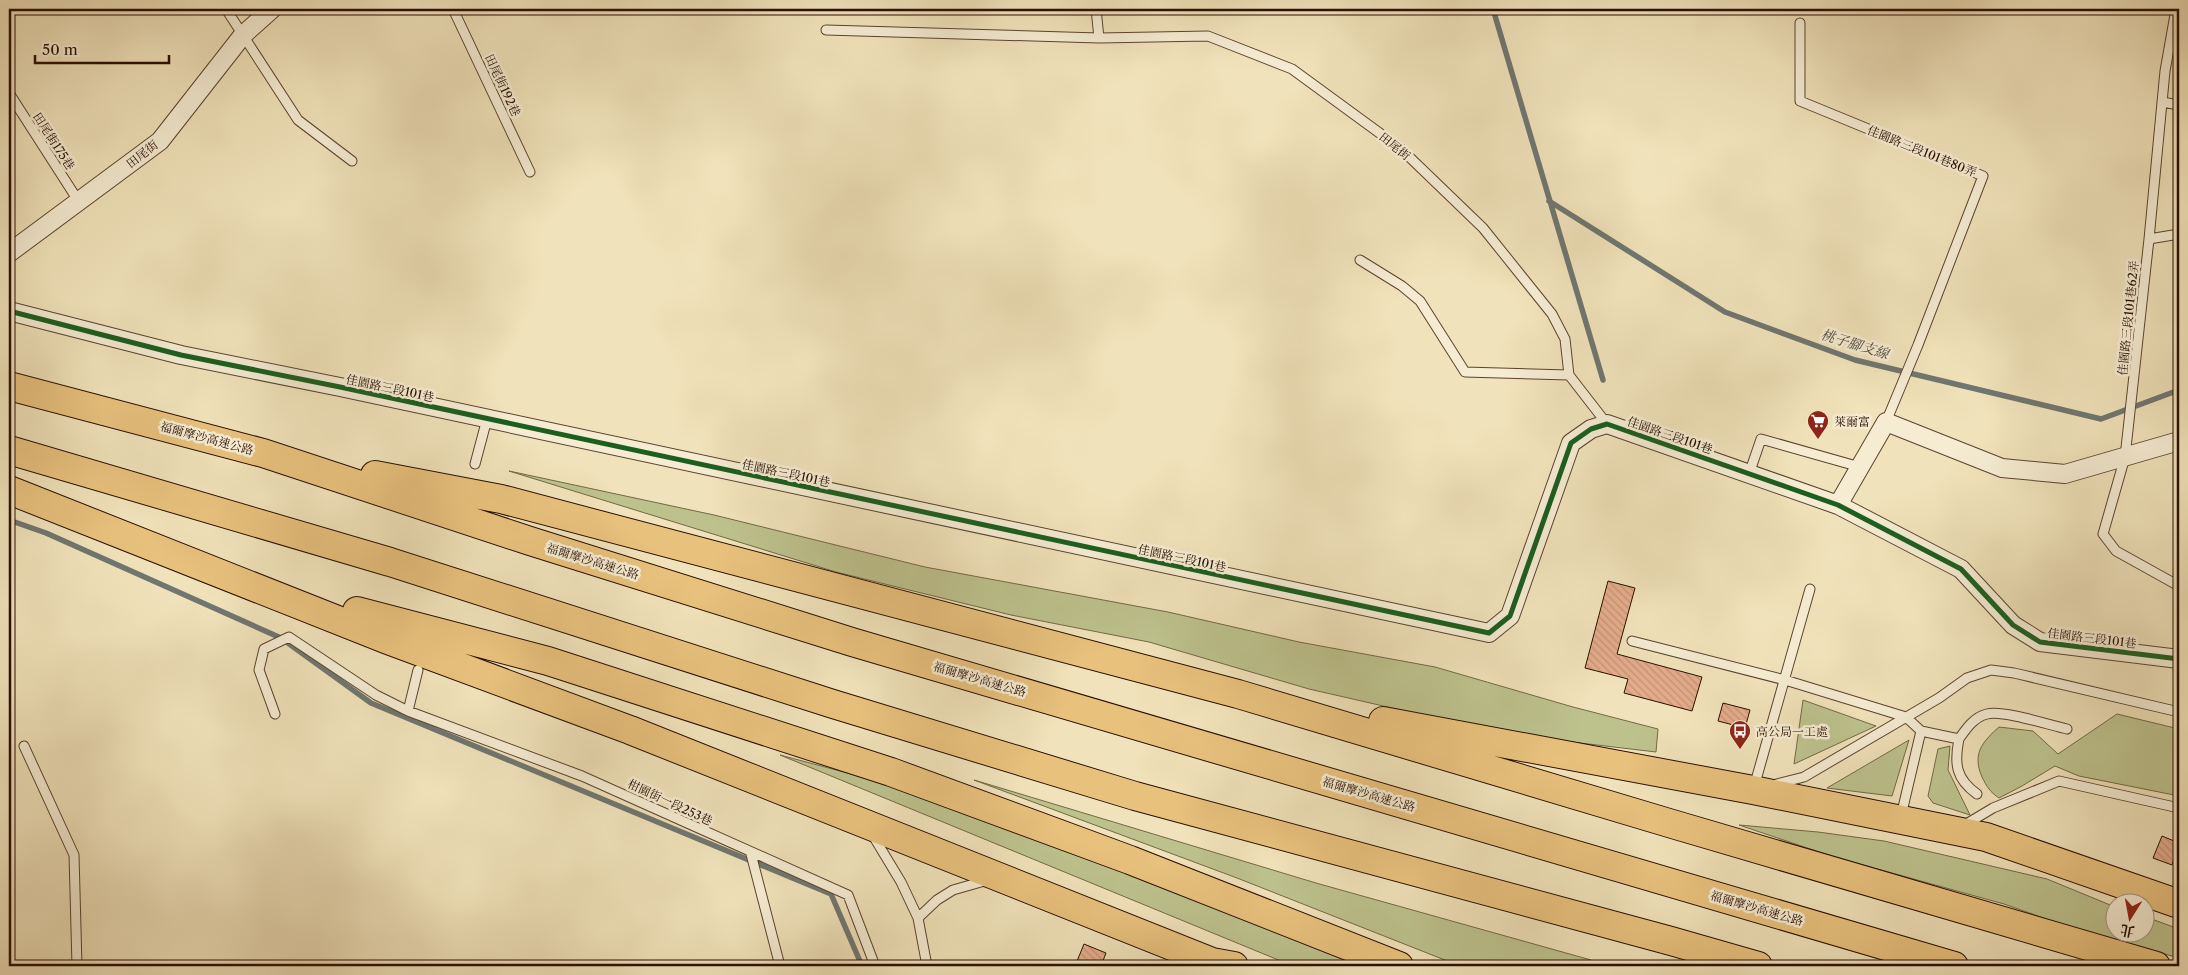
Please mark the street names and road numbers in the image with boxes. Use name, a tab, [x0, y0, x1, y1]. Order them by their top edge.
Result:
street label: 田尾街192巷	[482, 51, 524, 119]
street label: 田尾街175巷	[30, 109, 78, 173]
street label: 佳園路三段101巷80弄	[1865, 122, 1979, 180]
street label: 田尾街	[1376, 129, 1414, 164]
street label: 田尾街	[123, 136, 162, 171]
street label: 佳園路三段101巷62弄	[2114, 260, 2142, 376]
street label: 佳園路三段101巷	[345, 371, 435, 405]
street label: 佳園路三段101巷	[1625, 413, 1715, 457]
street label: 福爾摩沙高速公路	[159, 418, 255, 458]
street label: 佳園路三段101巷	[741, 456, 831, 490]
street label: 福爾摩沙高速公路	[545, 540, 641, 582]
street label: 佳園路三段101巷	[1137, 541, 1227, 575]
street label: 佳園路三段101巷	[2047, 625, 2137, 651]
street label: 福爾摩沙高速公路	[932, 659, 1028, 699]
street label: 福爾摩沙高速公路	[1321, 774, 1417, 814]
street label: 柑園街一段253巷	[625, 776, 715, 828]
street label: 福爾摩沙高速公路	[1709, 888, 1805, 928]

